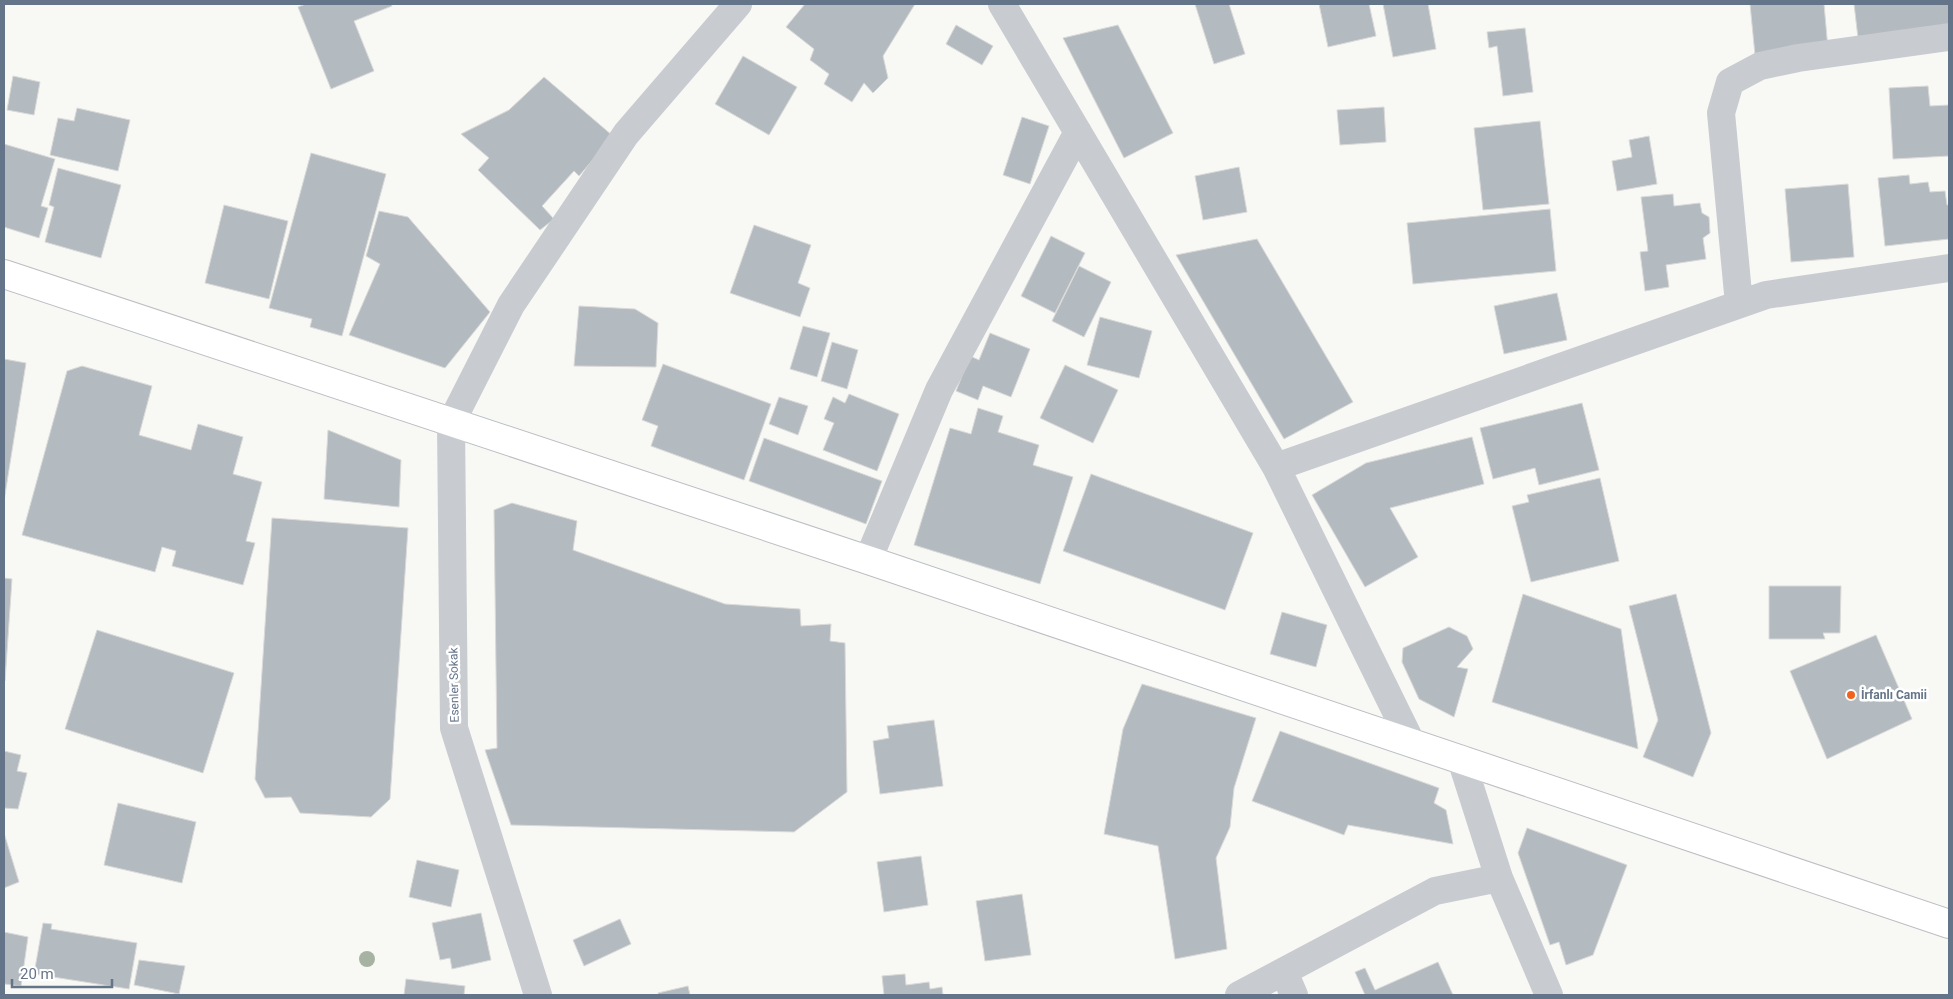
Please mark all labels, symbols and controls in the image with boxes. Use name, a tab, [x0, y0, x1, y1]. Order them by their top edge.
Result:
street label: Esenler Sokak	[446, 646, 462, 723]
place label: İrfanlı Camii	[1861, 687, 1927, 702]
marker: İrfanlı Camii	[1845, 689, 1857, 701]
scale bar	[12, 956, 112, 988]
text: 20 m	[20, 965, 54, 983]

